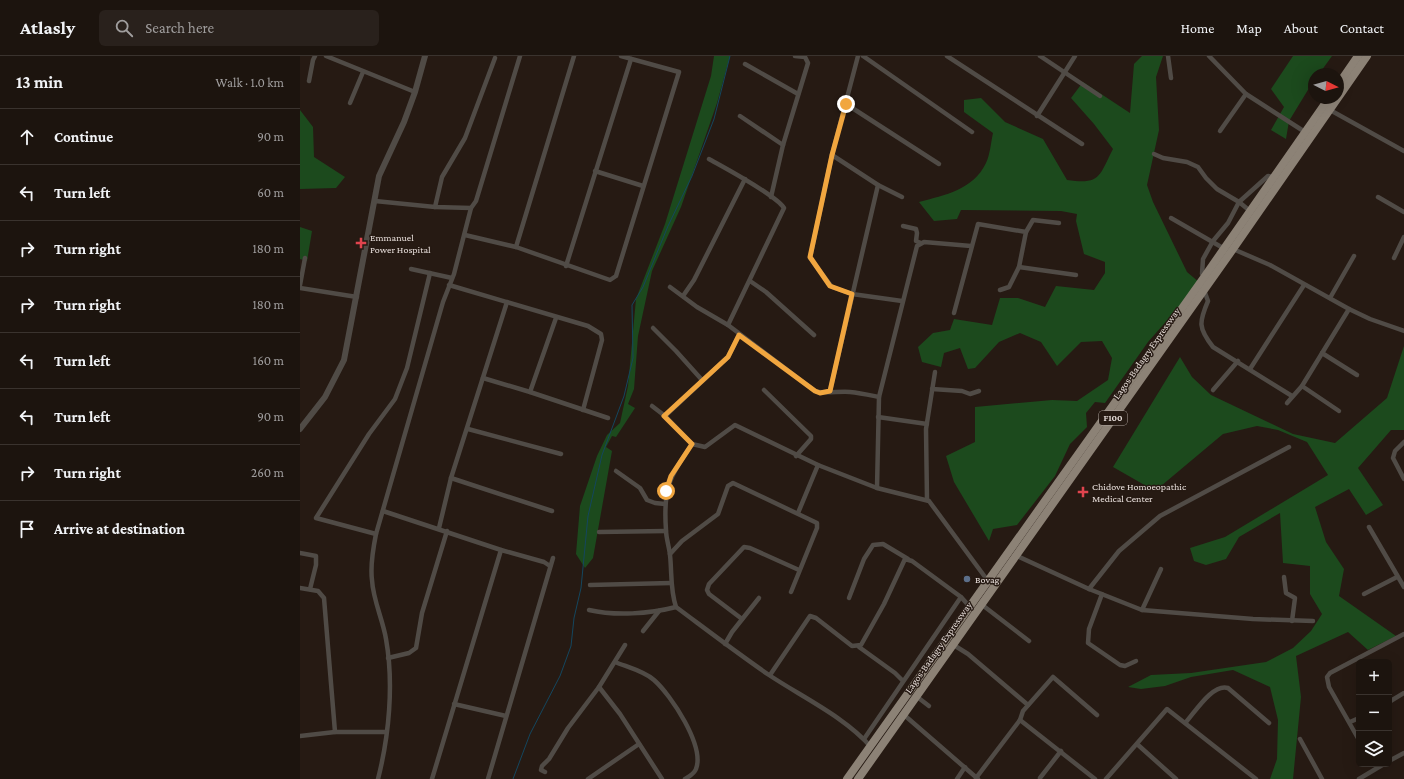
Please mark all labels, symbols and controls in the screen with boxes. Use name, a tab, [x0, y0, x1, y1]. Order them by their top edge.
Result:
search box	[99, 10, 379, 46]
text: Atlasly	[20, 17, 75, 38]
icon: search	[113, 17, 135, 39]
text: Search here	[145, 20, 214, 36]
text: Home	[1181, 20, 1214, 36]
text: Map	[1236, 20, 1262, 36]
text: About	[1284, 20, 1318, 36]
text: Contact	[1340, 20, 1384, 36]
north arrow	[1308, 68, 1344, 104]
text: 13 min	[16, 73, 63, 92]
text: Walk · 1.0 km	[216, 75, 284, 90]
route end	[837, 95, 855, 113]
icon: ahead	[16, 126, 38, 148]
text: Continue	[54, 129, 113, 145]
text: 90 m	[257, 129, 284, 144]
icon: left	[16, 182, 38, 204]
text: Turn left	[54, 185, 110, 201]
text: 60 m	[257, 185, 284, 200]
place label: Emmanuel Power Hospital	[370, 232, 431, 255]
marker: Emmanuel Power Hospital	[355, 237, 367, 249]
icon: right	[16, 238, 38, 260]
text: Turn right	[54, 241, 121, 257]
text: 180 m	[252, 241, 284, 256]
icon: right	[16, 294, 38, 316]
text: Turn right	[54, 297, 121, 313]
text: 180 m	[252, 297, 284, 312]
street label: Lagos-Badagry Expressway	[1111, 305, 1182, 401]
icon: left	[16, 350, 38, 372]
text: Turn left	[54, 353, 110, 369]
text: 160 m	[253, 353, 284, 368]
icon: left	[16, 406, 38, 428]
text: Turn left	[54, 409, 110, 425]
text: 90 m	[257, 409, 284, 424]
road number: F100	[1099, 411, 1127, 425]
icon: right	[16, 462, 38, 484]
text: Turn right	[54, 465, 121, 481]
text: 260 m	[251, 465, 284, 480]
place label: Chidove Homoeopathic Medical Center	[1092, 481, 1187, 504]
route start	[657, 482, 675, 500]
marker: Chidove Homoeopathic Medical Center	[1077, 486, 1089, 498]
icon: arrive	[16, 518, 38, 540]
text: Arrive at destination	[54, 521, 185, 537]
marker: Bovag	[962, 574, 972, 584]
place label: Bovag	[975, 574, 1000, 585]
street label: Lagos-Badagry Expressway	[903, 599, 974, 695]
map controls	[1356, 659, 1392, 767]
button: +	[1356, 659, 1392, 695]
button: −	[1356, 695, 1392, 731]
button: layers	[1356, 731, 1392, 767]

